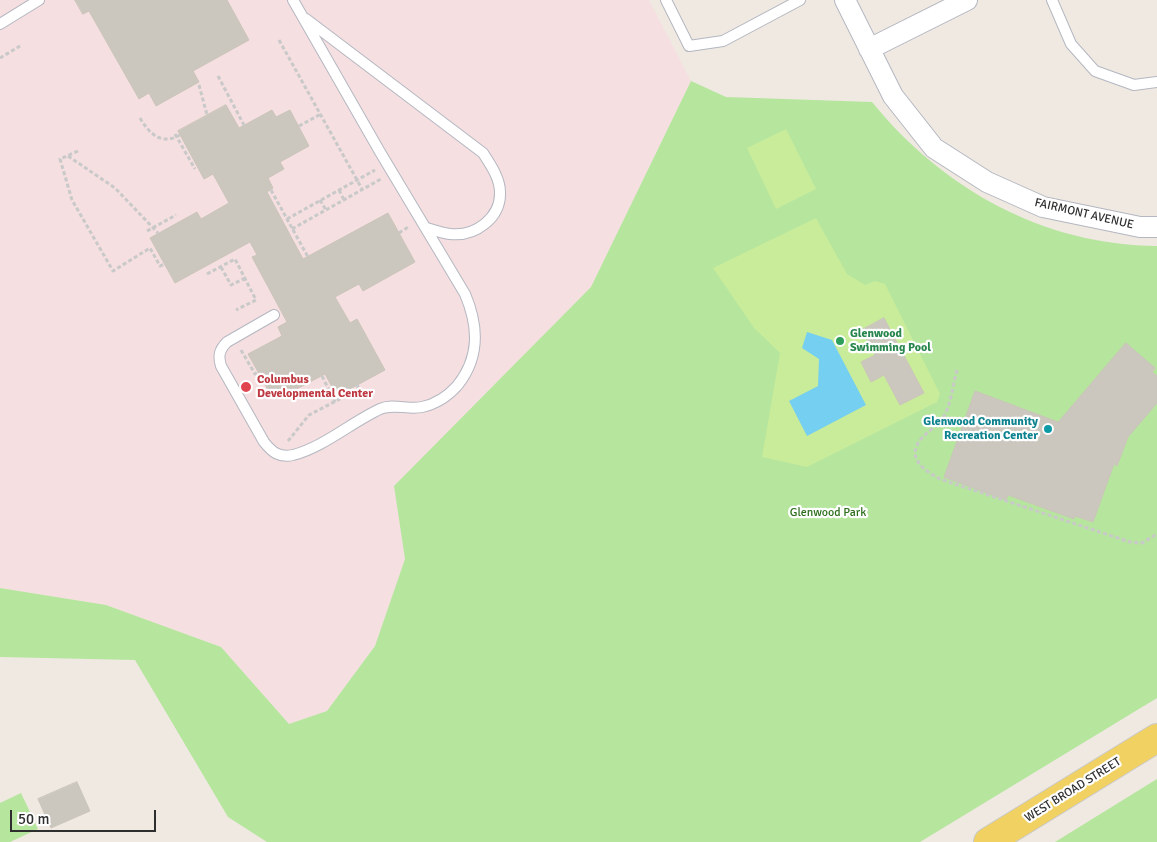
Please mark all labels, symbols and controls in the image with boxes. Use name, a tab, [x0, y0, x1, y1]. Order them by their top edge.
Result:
street label: FAIRMONT AVENUE	[1033, 196, 1135, 232]
place label: Glenwood Swimming Pool	[850, 327, 931, 355]
marker: Glenwood Swimming Pool	[834, 335, 846, 347]
place label: Columbus Developmental Center	[257, 373, 373, 401]
marker: Columbus Developmental Center	[239, 380, 253, 394]
place label: Glenwood Community Recreation Center	[923, 415, 1038, 443]
marker: Glenwood Community Recreation Center	[1042, 423, 1054, 435]
park label: Glenwood Park	[790, 506, 866, 520]
street label: WEST BROAD STREET	[1022, 755, 1124, 825]
scale bar	[12, 800, 159, 832]
text: 50 m	[18, 810, 49, 828]

